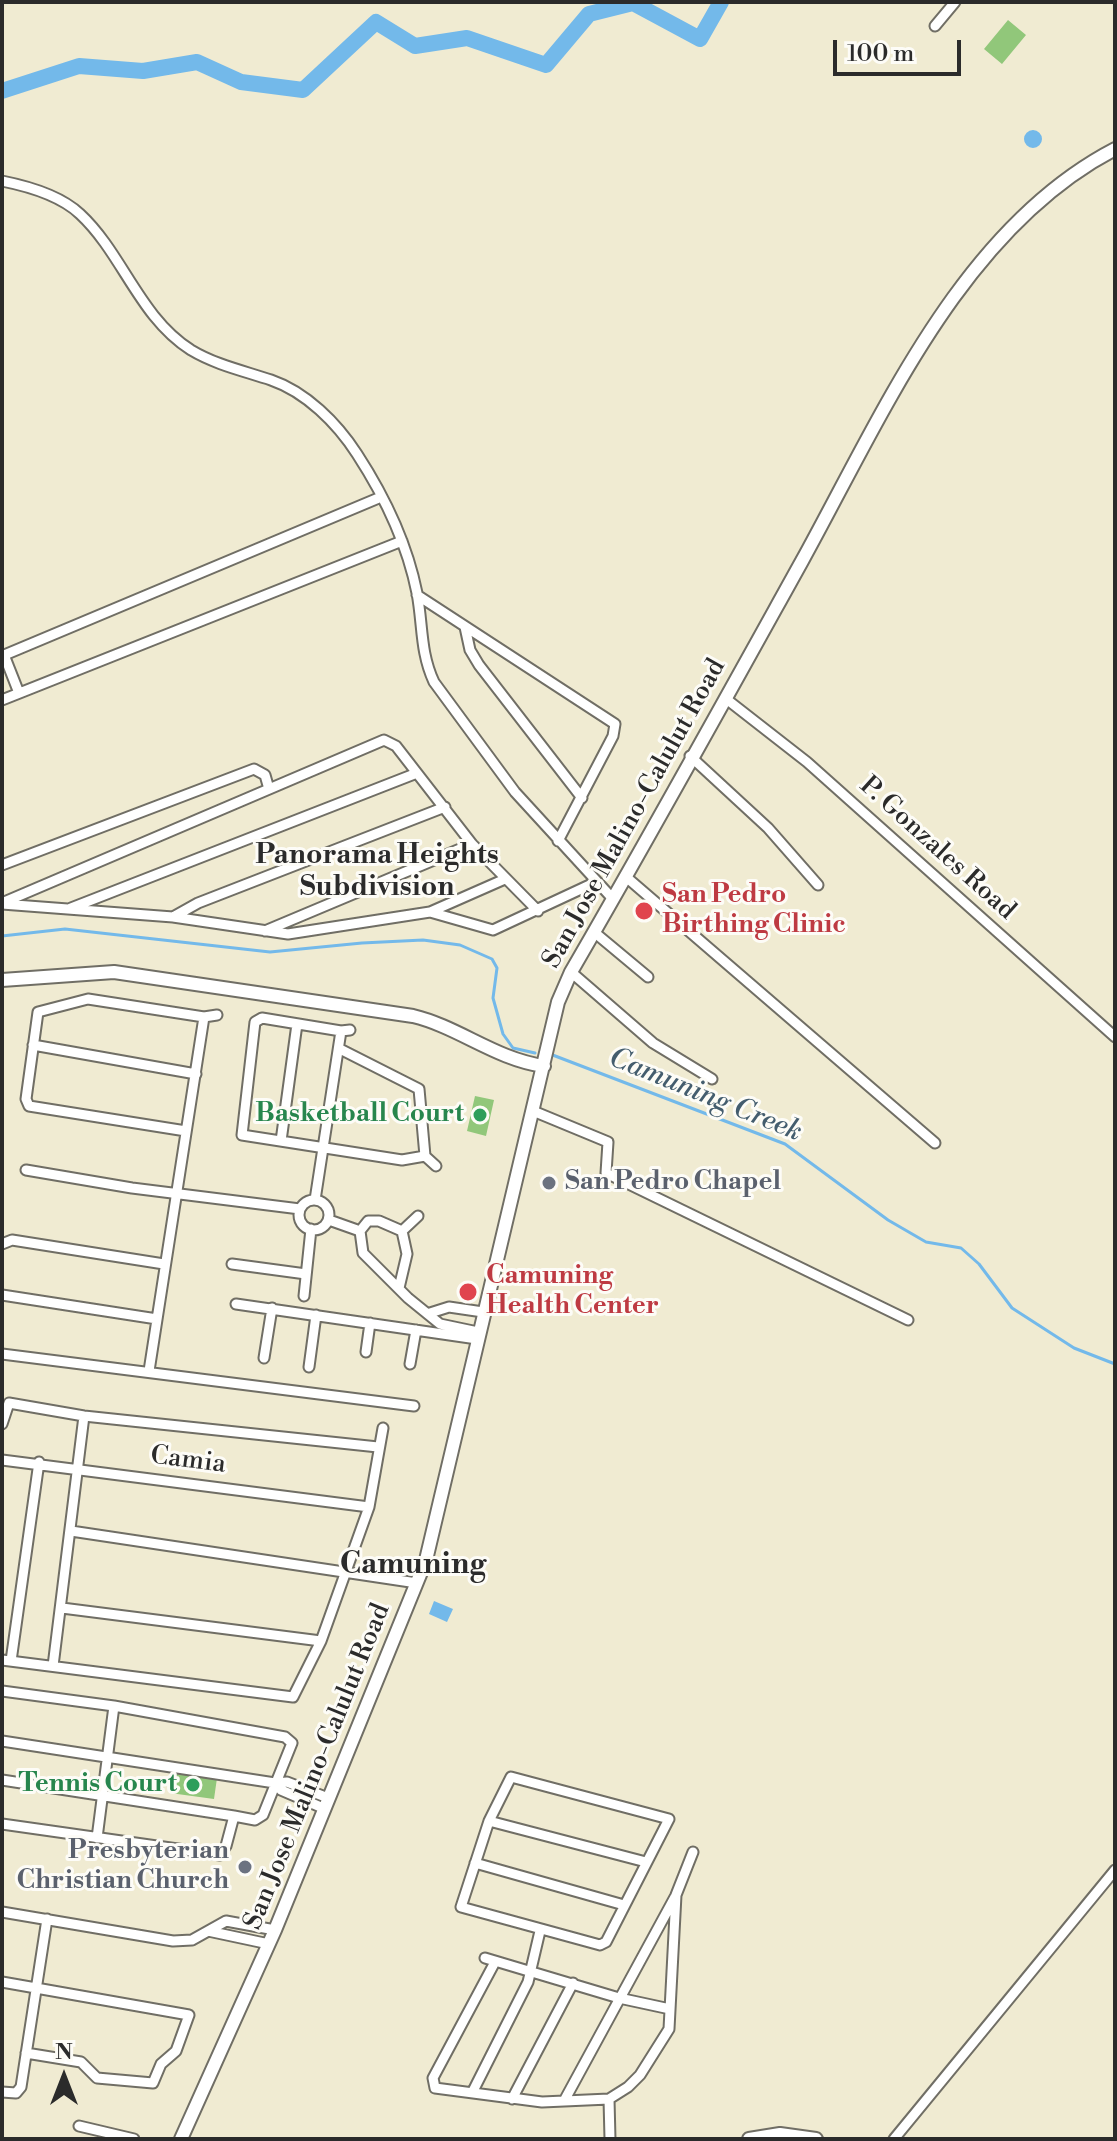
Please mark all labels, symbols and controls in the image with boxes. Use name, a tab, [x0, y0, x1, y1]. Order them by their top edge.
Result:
scale bar	[837, 24, 965, 74]
text: 100 m	[847, 39, 914, 69]
street label: San Jose Malino-Calulut Road	[537, 654, 733, 974]
street label: P. Gonzales Road	[853, 771, 1021, 927]
district label: Panorama Heights Subdivision	[255, 839, 499, 905]
place label: San Pedro Birthing Clinic	[662, 880, 846, 942]
marker: San Pedro Birthing Clinic	[633, 900, 655, 922]
water label: Camuning Creek	[604, 1042, 806, 1150]
place label: Basketball Court	[255, 1099, 464, 1131]
marker: Basketball Court	[471, 1106, 489, 1124]
place label: San Pedro Chapel	[565, 1167, 781, 1199]
marker: San Pedro Chapel	[540, 1174, 558, 1192]
place label: Camuning Health Center	[486, 1261, 659, 1322]
marker: Camuning Health Center	[457, 1281, 479, 1303]
street label: Camia	[149, 1441, 227, 1481]
district label: Camuning	[340, 1548, 486, 1584]
street label: San Jose Malino-Calulut Road	[238, 1599, 398, 1935]
place label: Tennis Court	[19, 1769, 177, 1801]
marker: Tennis Court	[184, 1776, 202, 1794]
place label: Presbyterian Christian Church	[17, 1836, 229, 1898]
marker: Presbyterian Christian Church	[236, 1858, 254, 1876]
north arrow	[24, 2037, 104, 2117]
text: N	[55, 2039, 73, 2066]

